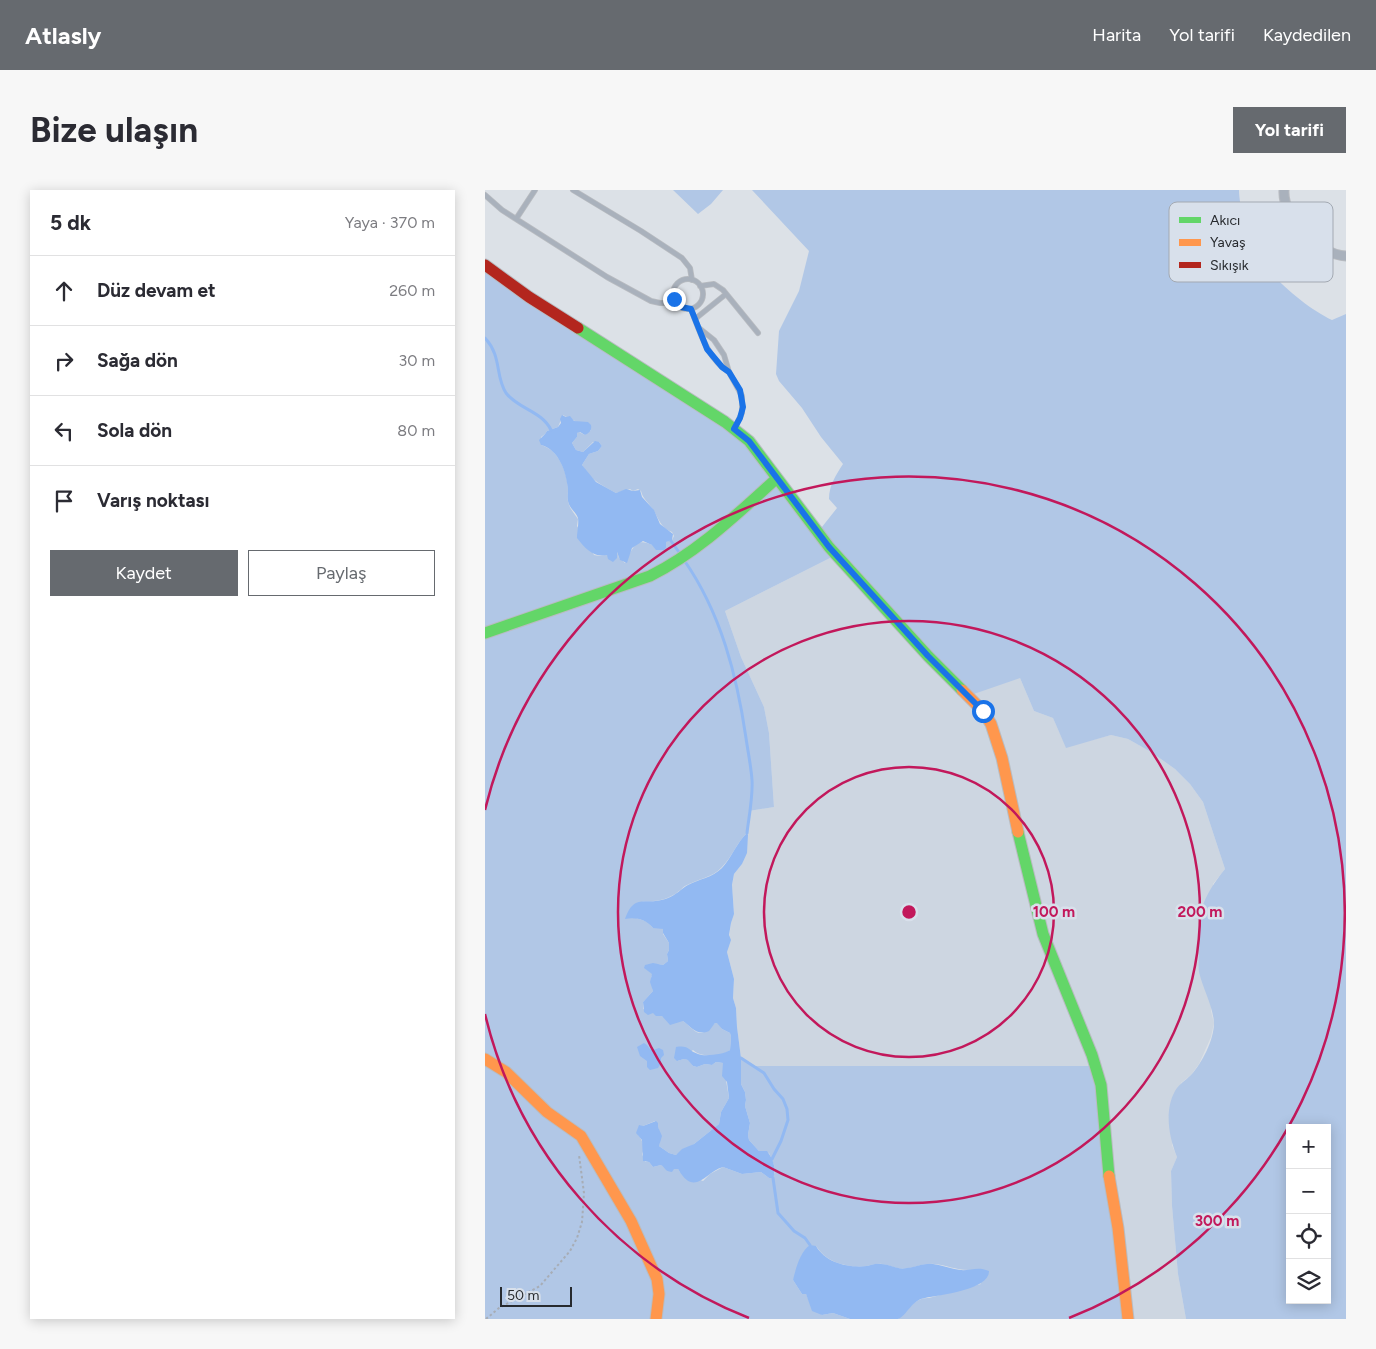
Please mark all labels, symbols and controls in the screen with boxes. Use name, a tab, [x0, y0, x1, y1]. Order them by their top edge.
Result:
text: Atlasly	[25, 21, 101, 50]
text: Harita	[1092, 24, 1141, 46]
text: Yol tarifi	[1169, 24, 1235, 46]
text: Kaydedilen	[1263, 24, 1351, 46]
button: Yol tarifi	[1233, 107, 1346, 153]
text: Bize ulaşın	[30, 109, 198, 151]
legend	[1169, 202, 1333, 282]
text: 5 dk	[50, 210, 91, 235]
text: Akıcı	[1210, 212, 1240, 229]
text: Yaya · 370 m	[345, 213, 435, 232]
text: Yavaş	[1210, 234, 1246, 251]
text: Sıkışık	[1210, 257, 1249, 274]
icon: ahead	[50, 277, 78, 305]
text: Düz devam et	[97, 279, 216, 302]
text: 260 m	[389, 281, 435, 300]
route end	[663, 288, 686, 311]
icon: right	[50, 347, 78, 375]
text: Sağa dön	[97, 349, 178, 372]
text: 30 m	[398, 351, 435, 370]
icon: left	[50, 417, 78, 445]
text: Sola dön	[97, 419, 172, 442]
text: 80 m	[397, 421, 435, 440]
icon: arrive	[50, 487, 78, 515]
text: Varış noktası	[97, 489, 209, 512]
button: Kaydet	[50, 550, 238, 596]
button: Paylaş	[248, 550, 435, 596]
route start	[972, 700, 995, 723]
centre of rings	[900, 903, 918, 921]
text: 100 m	[1033, 903, 1075, 921]
text: 200 m	[1178, 903, 1222, 921]
map controls	[1286, 1124, 1331, 1304]
button: +	[1286, 1124, 1331, 1169]
button: −	[1286, 1169, 1331, 1214]
text: 300 m	[1195, 1212, 1239, 1230]
button: locate	[1286, 1214, 1331, 1259]
button: layers	[1286, 1259, 1331, 1304]
scale bar	[500, 1284, 573, 1307]
text: 50 m	[507, 1287, 539, 1304]

